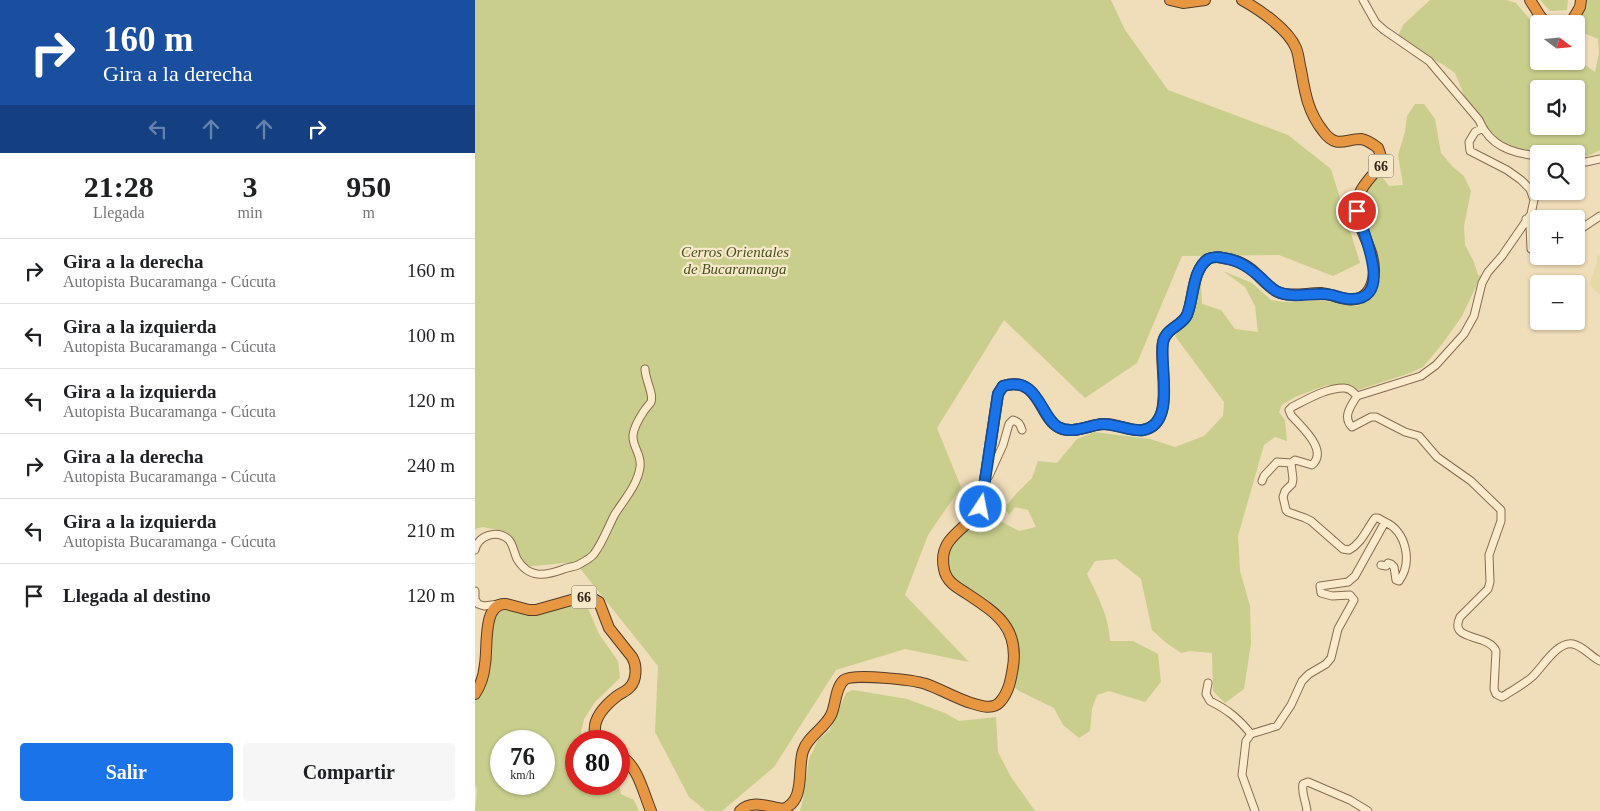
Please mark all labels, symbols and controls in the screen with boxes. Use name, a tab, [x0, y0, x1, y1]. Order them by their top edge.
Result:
north arrow	[1530, 15, 1585, 70]
map controls	[1530, 15, 1585, 330]
icon: right	[20, 20, 85, 85]
text: 160 m	[103, 20, 193, 59]
text: Gira a la derecha	[103, 61, 253, 86]
button: sound	[1530, 80, 1585, 135]
icon: left	[144, 115, 172, 143]
icon: ahead	[197, 115, 225, 143]
icon: ahead	[250, 115, 278, 143]
icon: right	[303, 115, 331, 143]
button: search	[1530, 145, 1585, 200]
road number: 66	[1369, 154, 1393, 178]
text: 21:28	[84, 170, 154, 203]
text: 3	[242, 170, 257, 203]
text: 950	[346, 170, 391, 203]
pin	[1336, 190, 1378, 232]
icon: arrive	[1343, 197, 1371, 225]
text: Llegada	[93, 204, 145, 221]
text: min	[238, 204, 262, 221]
text: m	[362, 204, 375, 221]
button: +	[1530, 210, 1585, 265]
park label: Cerros Orientales de Bucaramanga	[681, 244, 789, 277]
text: Gira a la derecha	[63, 251, 204, 272]
icon: right	[20, 257, 48, 285]
text: 160 m	[407, 260, 455, 281]
text: Autopista Bucaramanga - Cúcuta	[63, 273, 276, 290]
button: −	[1530, 275, 1585, 330]
text: Gira a la izquierda	[63, 316, 217, 337]
icon: left	[20, 322, 48, 350]
text: 100 m	[407, 325, 455, 346]
text: Autopista Bucaramanga - Cúcuta	[63, 338, 276, 355]
text: Gira a la izquierda	[63, 381, 217, 402]
icon: left	[20, 387, 48, 415]
text: 120 m	[407, 390, 455, 411]
text: Autopista Bucaramanga - Cúcuta	[63, 403, 276, 420]
text: Gira a la derecha	[63, 446, 204, 467]
icon: right	[20, 452, 48, 480]
text: 240 m	[407, 455, 455, 476]
text: Autopista Bucaramanga - Cúcuta	[63, 468, 276, 485]
position arrow	[954, 480, 1006, 532]
text: Gira a la izquierda	[63, 511, 217, 532]
icon: left	[20, 517, 48, 545]
text: 210 m	[407, 520, 455, 541]
text: Autopista Bucaramanga - Cúcuta	[63, 533, 276, 550]
icon: arrive	[20, 582, 48, 610]
text: Llegada al destino	[63, 585, 211, 606]
text: 120 m	[407, 585, 455, 606]
road number: 66	[571, 586, 597, 608]
speed limit sign: 80	[565, 730, 630, 795]
button: Salir	[20, 743, 233, 801]
button: Compartir	[243, 743, 455, 801]
text: 76	[510, 743, 535, 770]
text: km/h	[510, 768, 535, 782]

